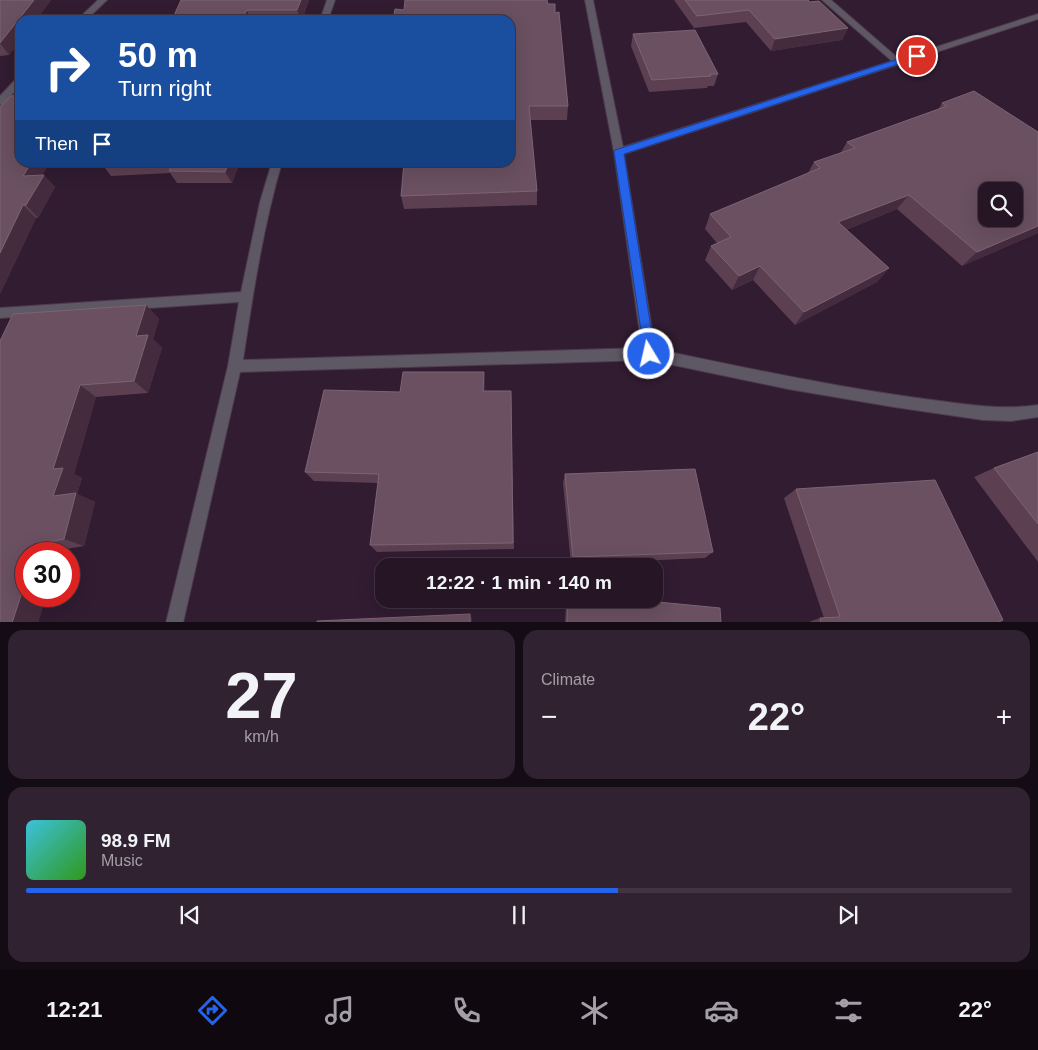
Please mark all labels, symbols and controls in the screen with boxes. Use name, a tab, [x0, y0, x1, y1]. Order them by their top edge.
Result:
icon: right	[35, 35, 100, 100]
text: 50 m	[118, 35, 198, 74]
pin	[896, 35, 938, 77]
icon: arrive	[903, 42, 931, 70]
text: Turn right	[118, 76, 211, 101]
icon: arrive	[88, 130, 116, 158]
text: Then	[35, 133, 78, 154]
map controls	[978, 182, 1023, 227]
button: search	[978, 182, 1023, 227]
position arrow	[622, 327, 674, 379]
speed limit sign: 30	[15, 542, 80, 607]
text: 12:22 · 1 min · 140 m	[426, 572, 612, 593]
text: 27	[225, 659, 298, 732]
text: Climate	[541, 671, 595, 688]
text: 22°	[748, 696, 805, 738]
text: −	[541, 701, 557, 732]
text: +	[996, 701, 1012, 732]
text: km/h	[244, 728, 279, 745]
text: 98.9 FM	[101, 830, 171, 851]
text: Music	[101, 852, 143, 869]
icon: previous	[176, 901, 204, 929]
icon: pause	[505, 901, 533, 929]
icon: next	[834, 901, 862, 929]
icon: directions	[195, 993, 230, 1028]
icon: music	[322, 993, 357, 1028]
icon: phone	[449, 993, 484, 1028]
icon: climate	[577, 993, 612, 1028]
icon: car	[704, 993, 739, 1028]
icon: filters	[831, 993, 866, 1028]
text: 12:21	[46, 997, 102, 1022]
text: 22°	[959, 997, 992, 1022]

